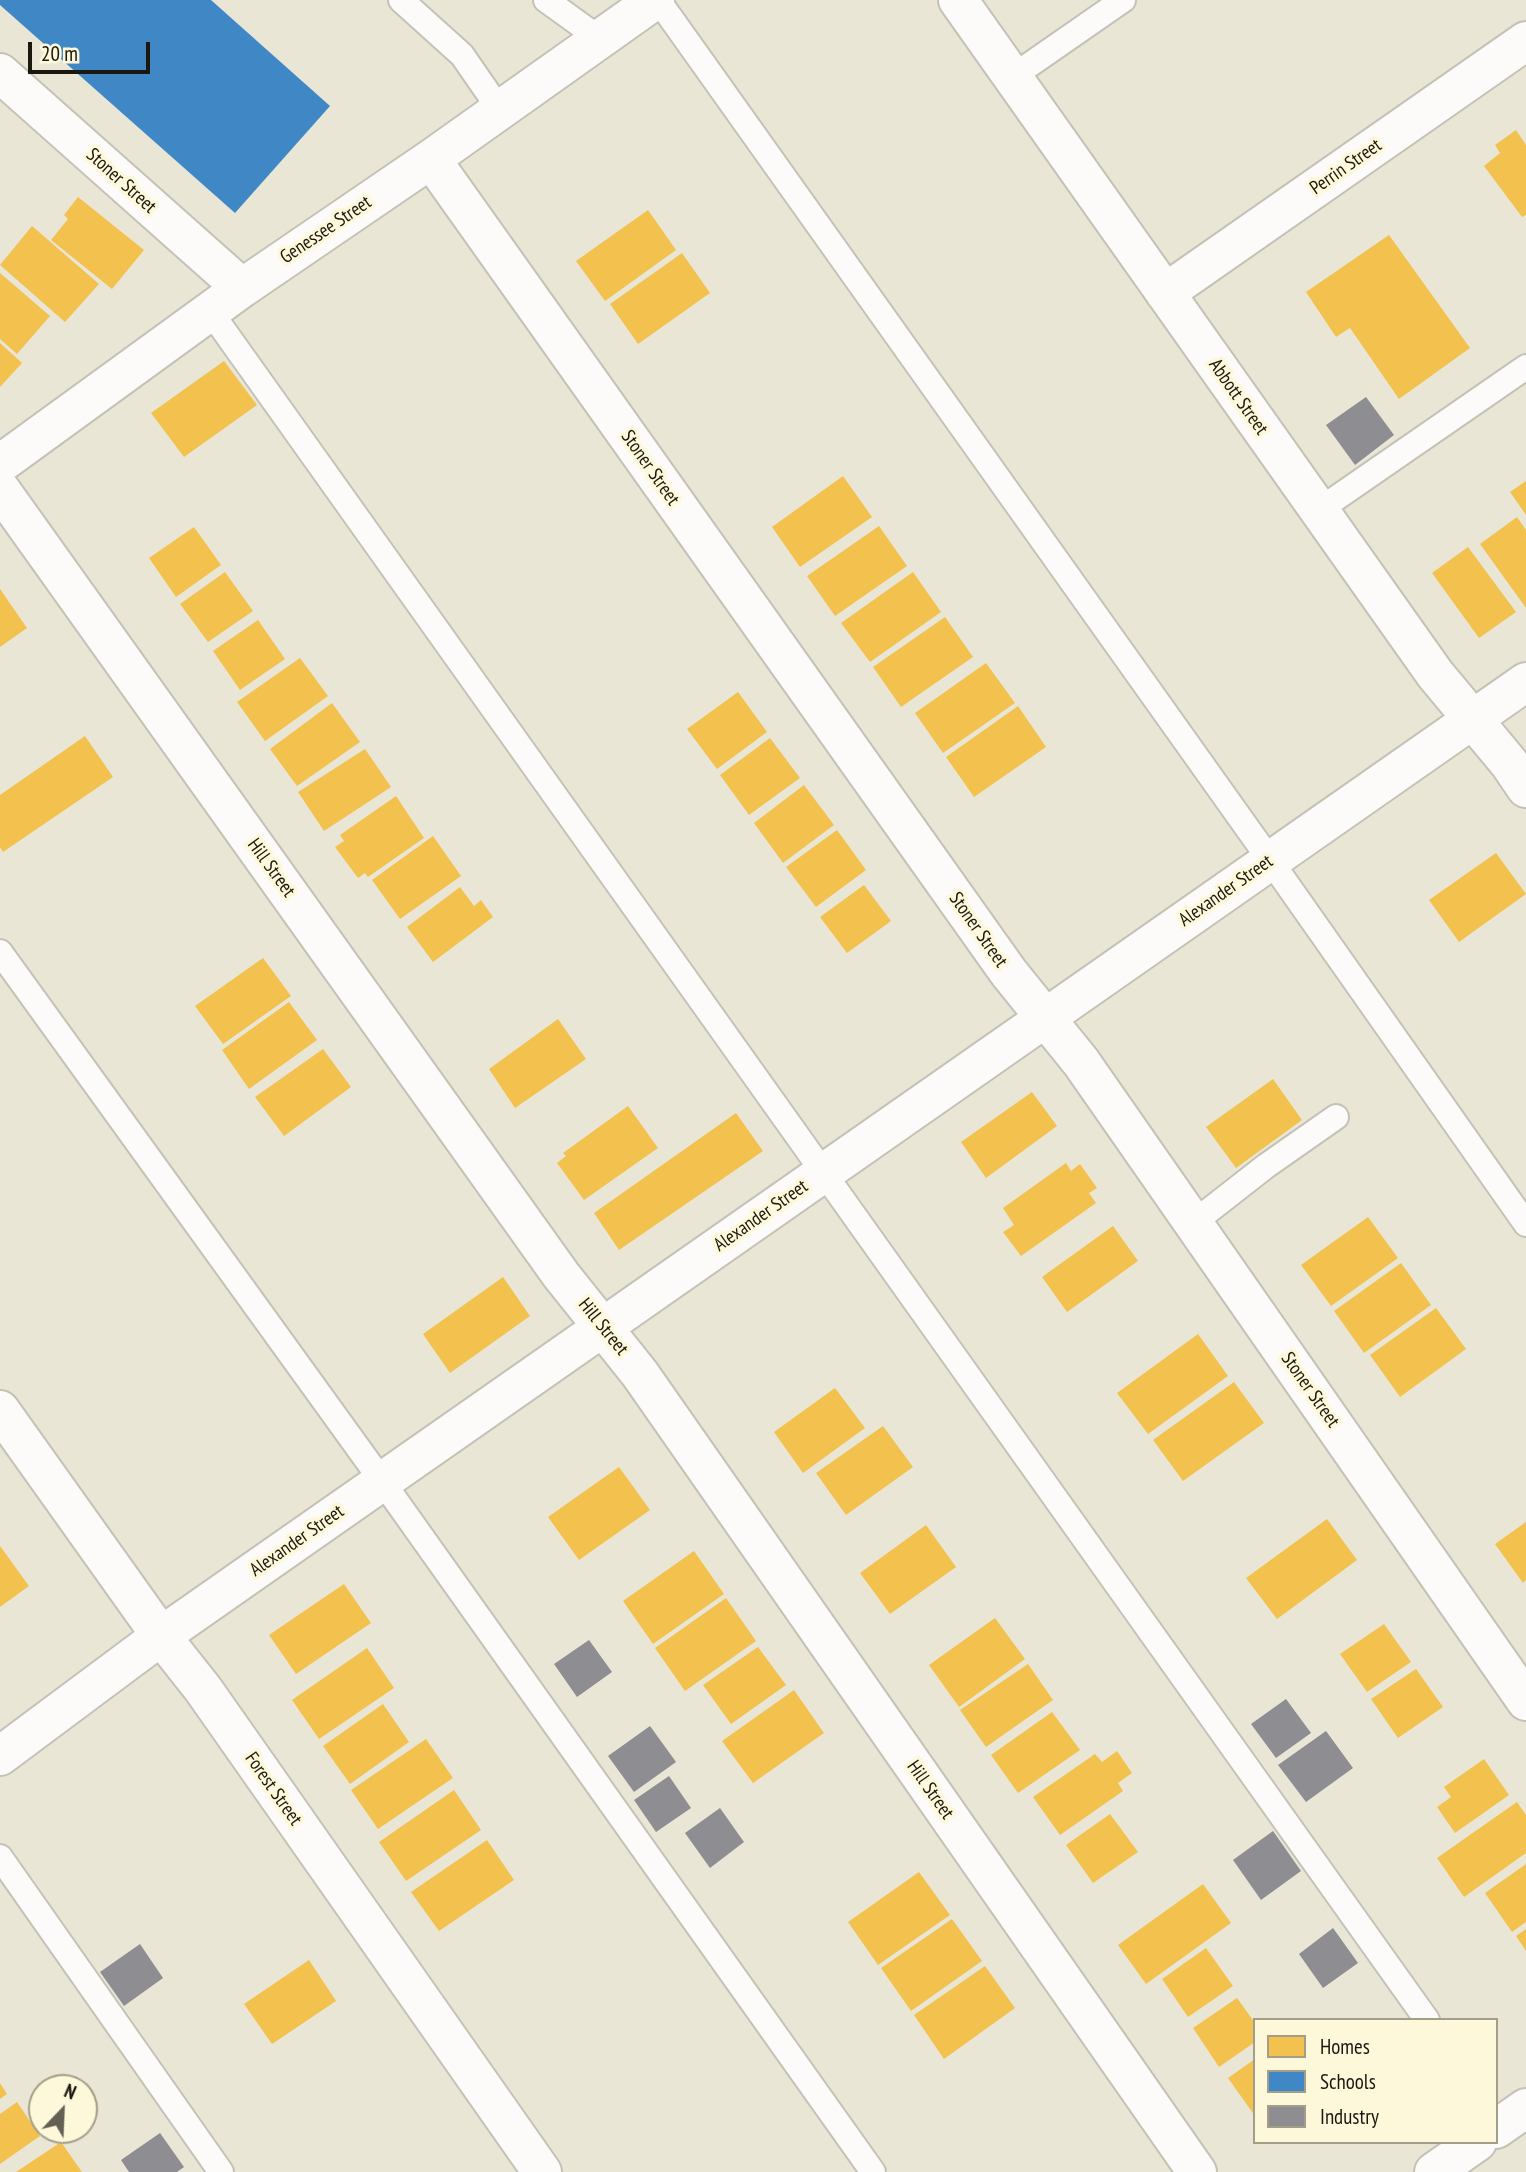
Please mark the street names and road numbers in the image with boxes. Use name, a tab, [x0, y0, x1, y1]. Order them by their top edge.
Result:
street label: Perrin Street	[1306, 134, 1386, 200]
street label: Stoner Street	[81, 144, 161, 218]
street label: Genessee Street	[276, 191, 376, 269]
street label: Abbott Street	[1204, 355, 1272, 439]
street label: Stoner Street	[616, 426, 684, 510]
street label: Hill Street	[242, 834, 300, 902]
street label: Alexander Street	[1175, 850, 1277, 932]
street label: Stoner Street	[944, 888, 1012, 972]
street label: Alexander Street	[710, 1175, 812, 1257]
street label: Hill Street	[573, 1294, 633, 1360]
street label: Stoner Street	[1276, 1348, 1344, 1432]
street label: Alexander Street	[246, 1500, 348, 1582]
street label: Forest Street	[240, 1748, 306, 1830]
street label: Hill Street	[902, 1756, 958, 1824]

